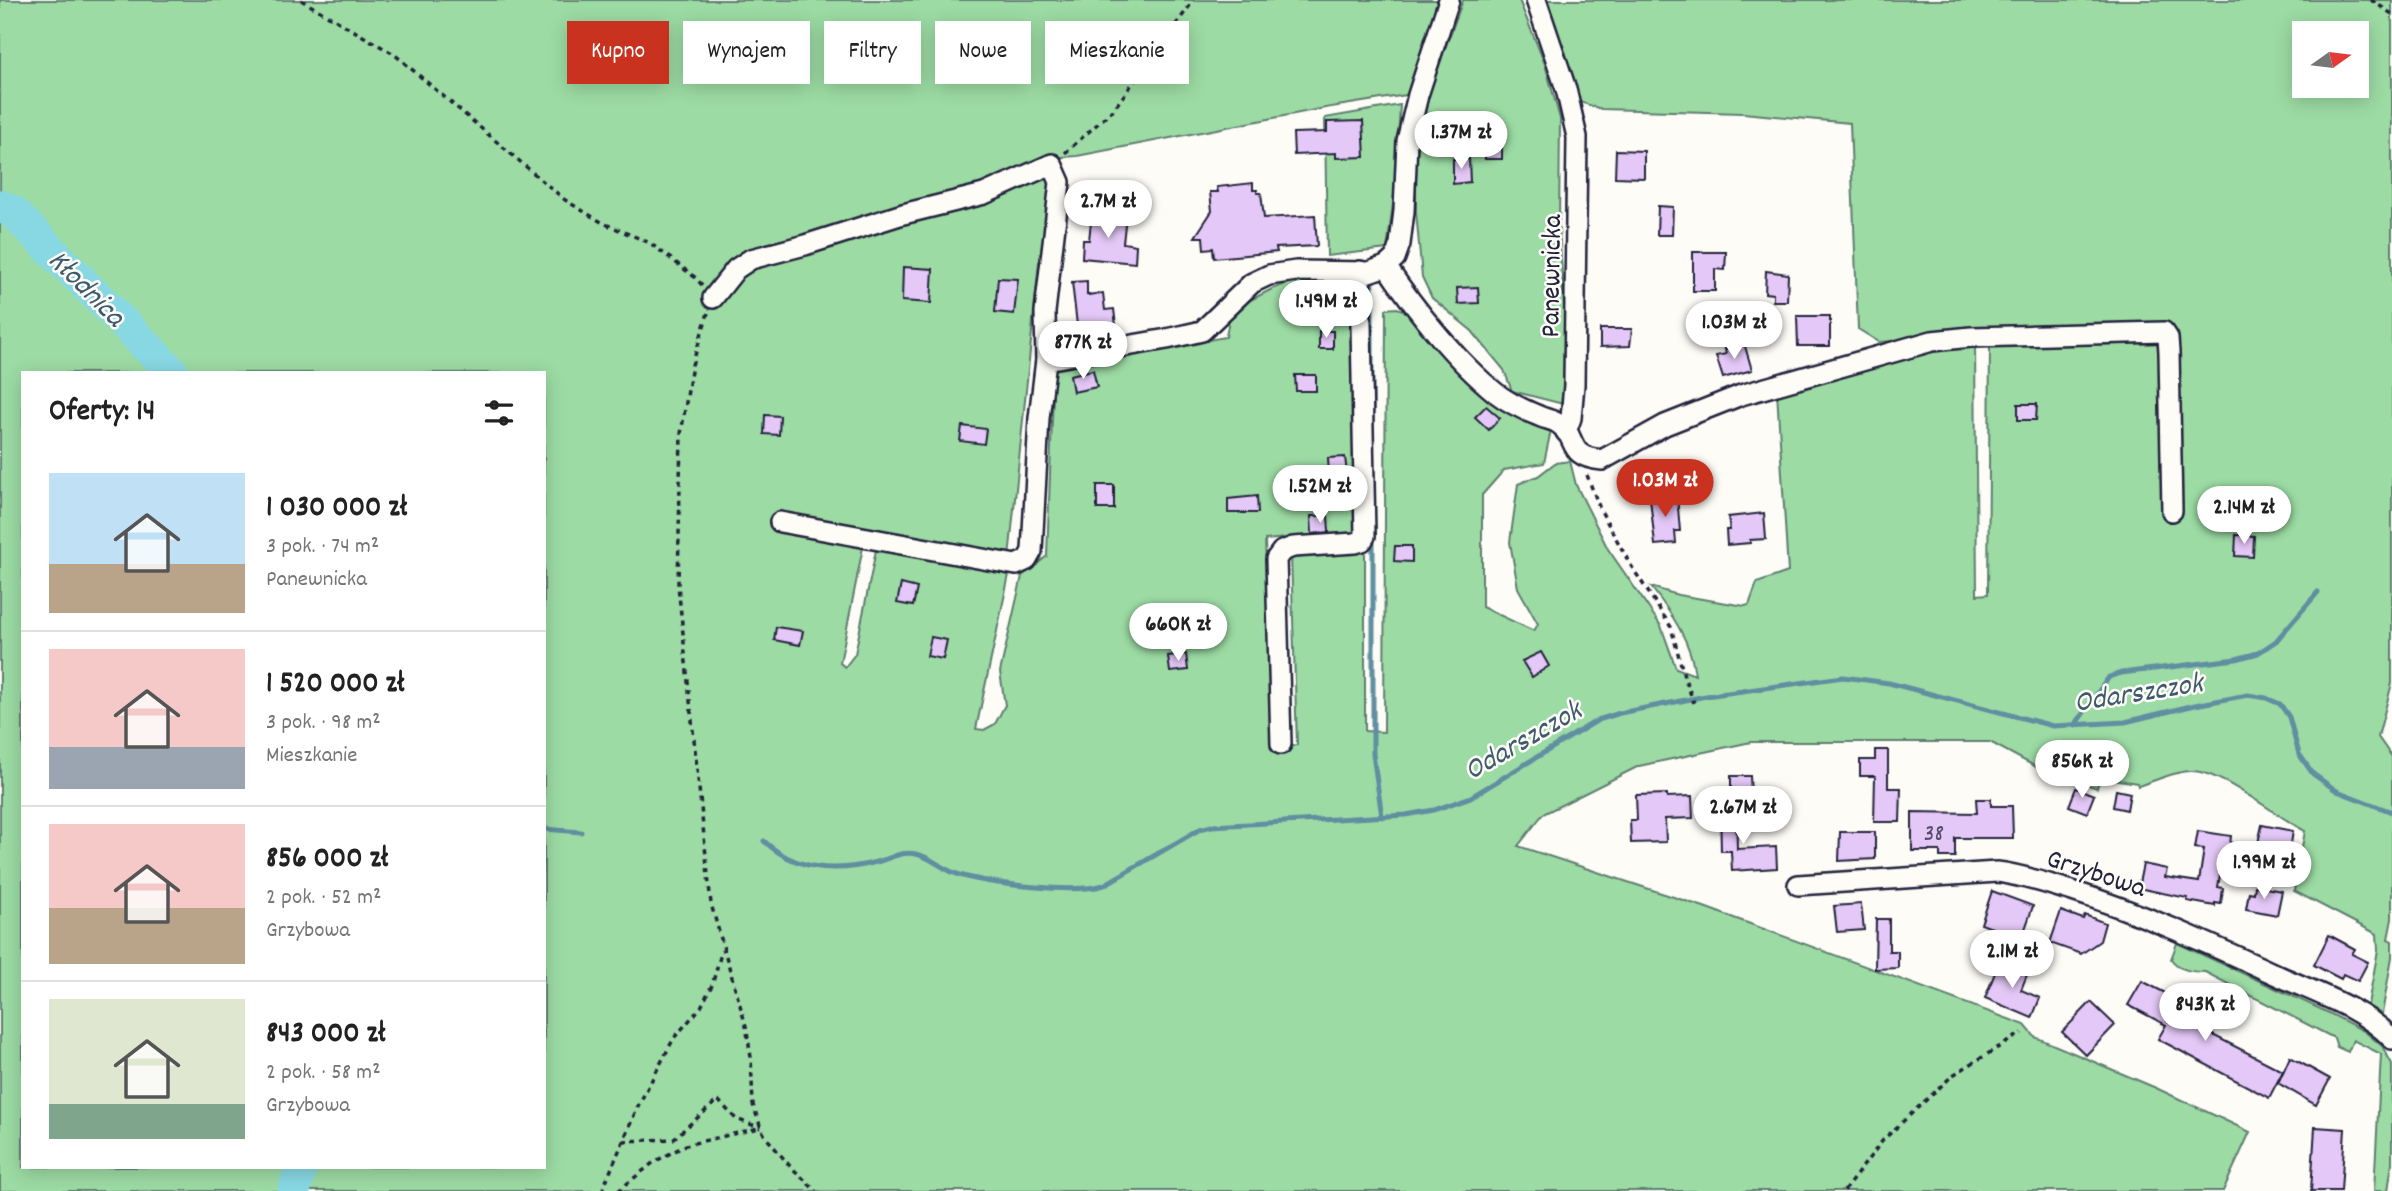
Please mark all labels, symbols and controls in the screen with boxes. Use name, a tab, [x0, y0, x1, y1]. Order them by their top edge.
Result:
chip: Kupno	[567, 21, 669, 84]
chip: Wynajem	[683, 21, 810, 84]
chip: Filtry	[824, 21, 921, 84]
chip: Nowe	[935, 21, 1031, 84]
chip: Mieszkanie	[1045, 21, 1189, 84]
north arrow	[2292, 21, 2370, 98]
map controls	[2292, 21, 2369, 98]
pin: 1.37M zł	[1389, 111, 1533, 171]
text: 1.37M zł	[1430, 117, 1492, 150]
pin: 2.7M zł	[1043, 180, 1173, 240]
text: 2.7M zł	[1080, 186, 1136, 219]
street label: Panewnicka	[1533, 213, 1575, 338]
water label: Kłodnica	[36, 242, 135, 340]
pin: 1.49M zł	[1254, 280, 1398, 340]
text: 1.49M zł	[1295, 286, 1357, 319]
pin: 1.03M zł	[1662, 302, 1806, 361]
text: 1.03M zł	[1702, 307, 1766, 340]
pin: 877K zł	[1018, 322, 1148, 381]
text: 877K zł	[1054, 327, 1112, 360]
text: Oferty: 14	[49, 392, 155, 435]
icon: filters	[480, 394, 518, 432]
pin: 1.03M zł	[1593, 460, 1737, 519]
text: 1.03M zł	[1633, 465, 1697, 498]
pin: 1.52M zł	[1248, 466, 1392, 525]
text: 1.52M zł	[1289, 471, 1351, 504]
pin: 2.14M zł	[2172, 486, 2316, 546]
text: 1 030 000 zł	[266, 488, 407, 531]
text: 2.14M zł	[2213, 492, 2275, 525]
icon: home	[105, 501, 189, 585]
text: 3 pok. · 74 m²	[266, 531, 379, 564]
text: Panewnicka	[266, 564, 367, 597]
pin: 660K zł	[1113, 604, 1243, 663]
text: 660K zł	[1145, 609, 1211, 642]
text: 1 520 000 zł	[266, 664, 405, 707]
water label: Odarszczok	[2071, 664, 2209, 727]
icon: home	[105, 677, 189, 761]
water label: Odarszczok	[1457, 691, 1593, 794]
text: 3 pok. · 98 m²	[266, 707, 381, 740]
text: Mieszkanie	[266, 740, 357, 773]
pin: 856K zł	[2017, 740, 2147, 800]
text: 856K zł	[2051, 746, 2113, 779]
pin: 2.67M zł	[1671, 786, 1815, 846]
text: 2.67M zł	[1709, 792, 1777, 825]
house number: 38	[1924, 818, 1944, 852]
text: 856 000 zł	[266, 839, 388, 882]
street label: Grzybowa	[2041, 841, 2151, 911]
pin: 1.99M zł	[2192, 842, 2336, 901]
text: 1.99M zł	[2232, 847, 2296, 880]
icon: home	[105, 852, 189, 936]
text: 2 pok. · 52 m²	[266, 882, 381, 915]
text: Grzybowa	[266, 915, 350, 948]
pin: 2.1M zł	[1947, 930, 2077, 990]
text: 2.1M zł	[1986, 936, 2038, 969]
pin: 843K zł	[2140, 984, 2270, 1043]
text: 843K zł	[2175, 989, 2235, 1022]
text: 843 000 zł	[266, 1014, 386, 1057]
icon: home	[105, 1027, 189, 1111]
text: 2 pok. · 58 m²	[266, 1057, 381, 1090]
text: Grzybowa	[266, 1090, 350, 1123]

